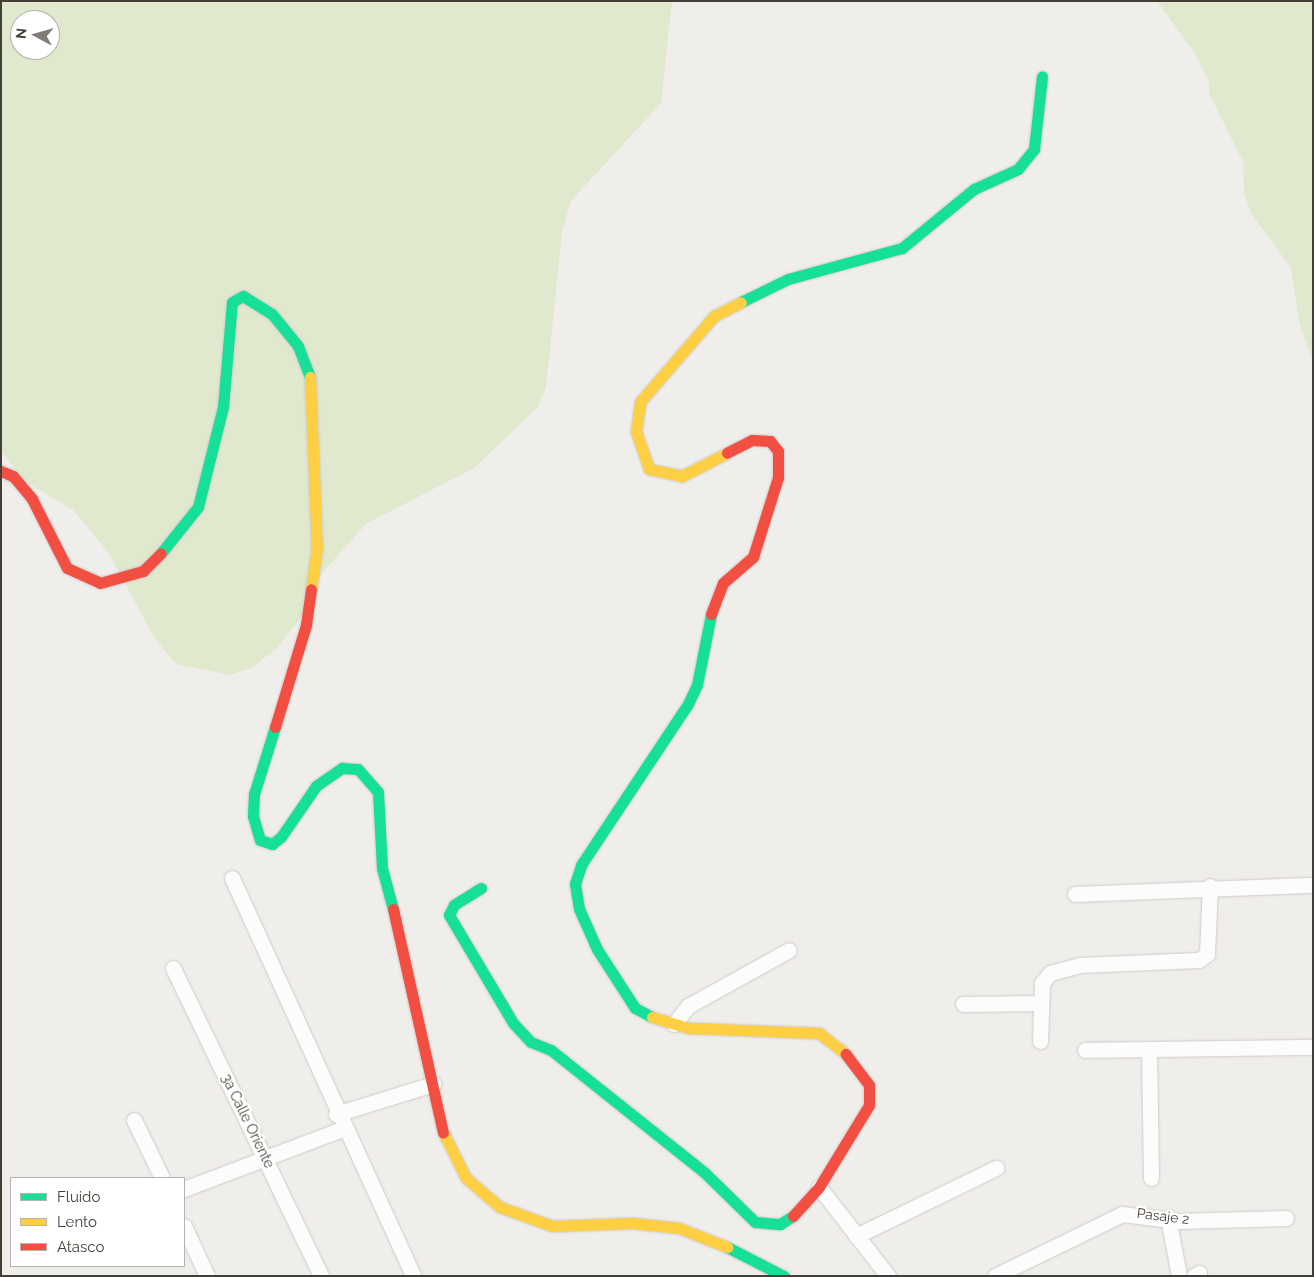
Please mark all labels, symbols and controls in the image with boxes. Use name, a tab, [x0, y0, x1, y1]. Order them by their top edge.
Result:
north arrow	[10, 10, 60, 60]
text: N	[13, 27, 30, 40]
street label: 3a Calle Oriente	[218, 1071, 278, 1171]
legend	[10, 1177, 185, 1267]
text: Fluido	[57, 1188, 100, 1206]
street label: Pasaje 2	[1136, 1204, 1190, 1228]
text: Lento	[57, 1213, 97, 1231]
text: Atasco	[57, 1238, 104, 1256]

